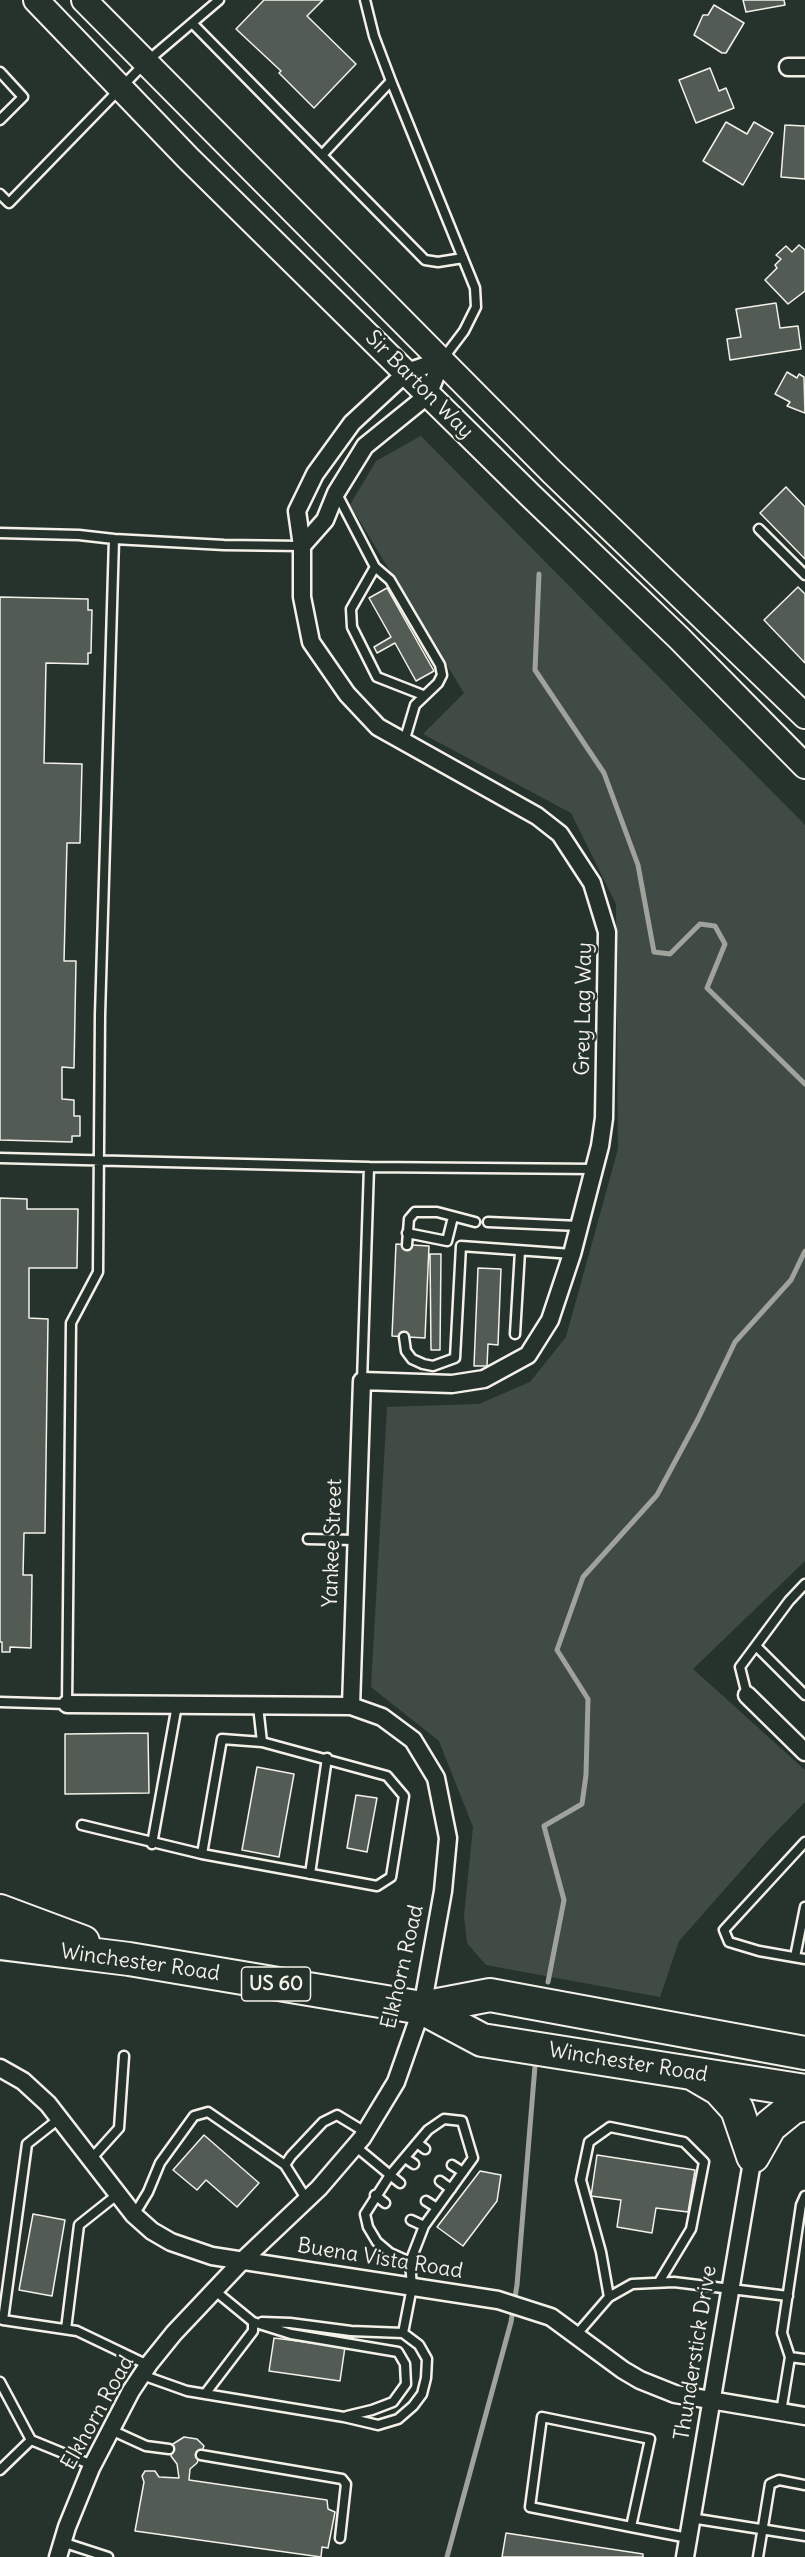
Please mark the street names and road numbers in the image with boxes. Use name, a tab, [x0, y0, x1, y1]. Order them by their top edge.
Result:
street label: Sir Barton Way	[360, 326, 478, 444]
street label: Grey Lag Way	[570, 942, 598, 1076]
street label: Yankee Street	[318, 1478, 348, 1608]
street label: Elkhorn Road	[376, 1902, 430, 2032]
street label: Winchester Road	[59, 1939, 221, 1987]
road number: US 60	[242, 1967, 310, 2001]
street label: Winchester Road	[547, 2038, 709, 2088]
street label: Buena Vista Road	[296, 2233, 464, 2285]
street label: Thunderstick Drive	[670, 2264, 722, 2442]
street label: Elkhorn Road	[56, 2352, 140, 2474]

